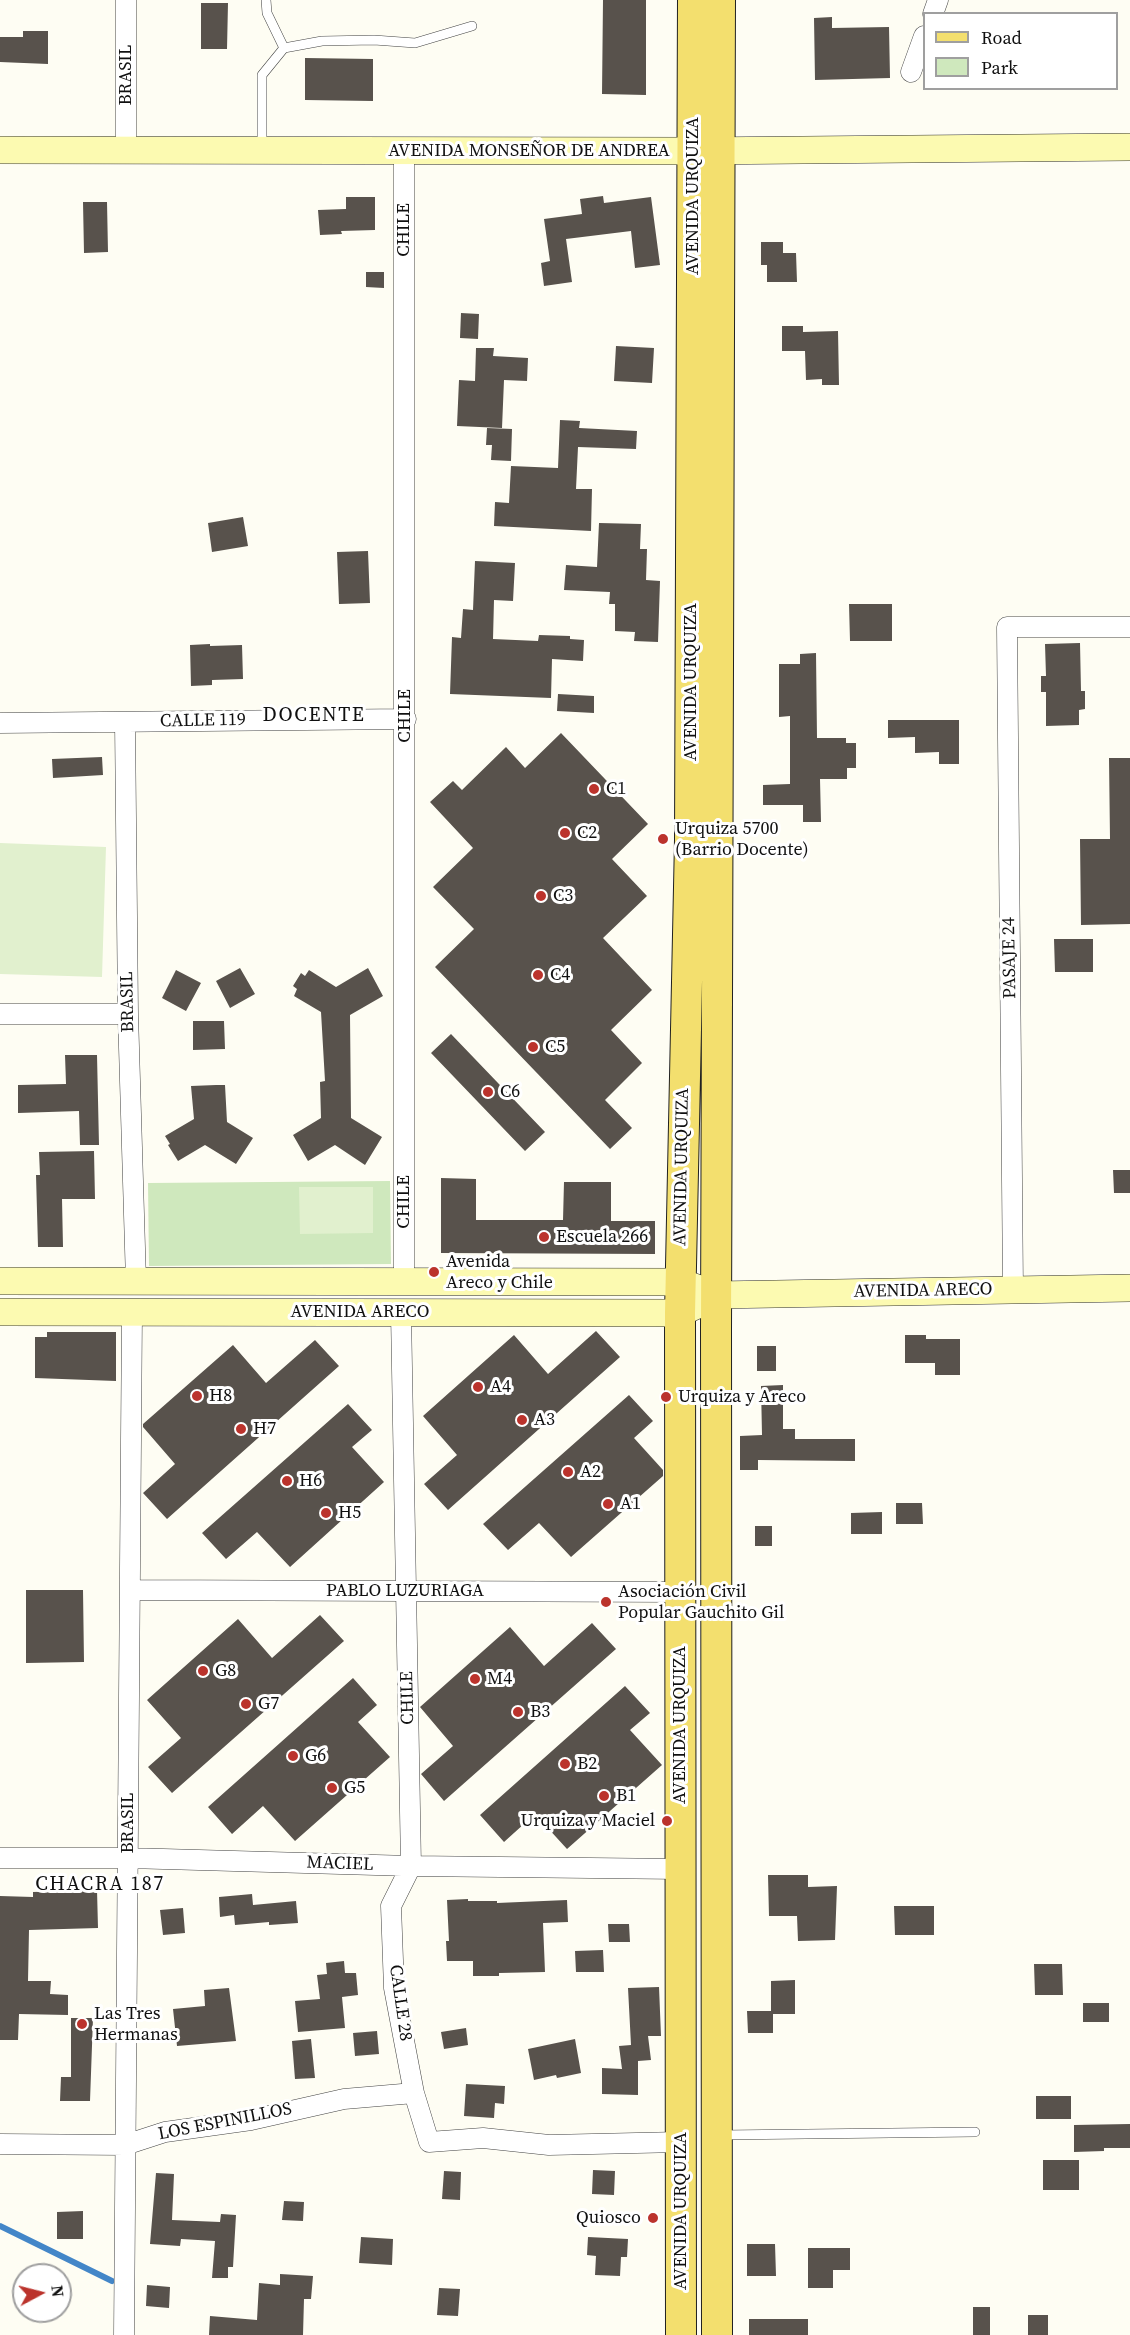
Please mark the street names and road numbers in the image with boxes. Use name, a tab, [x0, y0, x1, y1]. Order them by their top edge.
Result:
street label: BRASIL	[115, 44, 137, 106]
street label: AVENIDA URQUIZA	[682, 117, 704, 275]
street label: AVENIDA MONSEÑOR DE ANDREA	[388, 140, 670, 162]
street label: CHILE	[393, 203, 415, 257]
street label: AVENIDA URQUIZA	[680, 603, 702, 761]
street label: CHILE	[394, 689, 416, 743]
street label: CALLE 119	[160, 709, 246, 733]
street label: PASAJE 24	[998, 917, 1022, 999]
street label: BRASIL	[117, 971, 139, 1033]
street label: AVENIDA URQUIZA	[670, 1088, 694, 1246]
street label: CHILE	[393, 1175, 415, 1229]
street label: AVENIDA ARECO	[853, 1279, 993, 1303]
street label: AVENIDA ARECO	[291, 1301, 429, 1323]
street label: PABLO LUZURIAGA	[326, 1580, 484, 1602]
street label: AVENIDA URQUIZA	[669, 1646, 691, 1804]
street label: CHILE	[397, 1671, 419, 1725]
street label: BRASIL	[117, 1792, 139, 1854]
street label: MACIEL	[306, 1852, 374, 1876]
street label: CALLE 28	[384, 1963, 416, 2043]
street label: LOS ESPINILLOS	[156, 2098, 294, 2146]
street label: AVENIDA URQUIZA	[670, 2132, 692, 2290]

